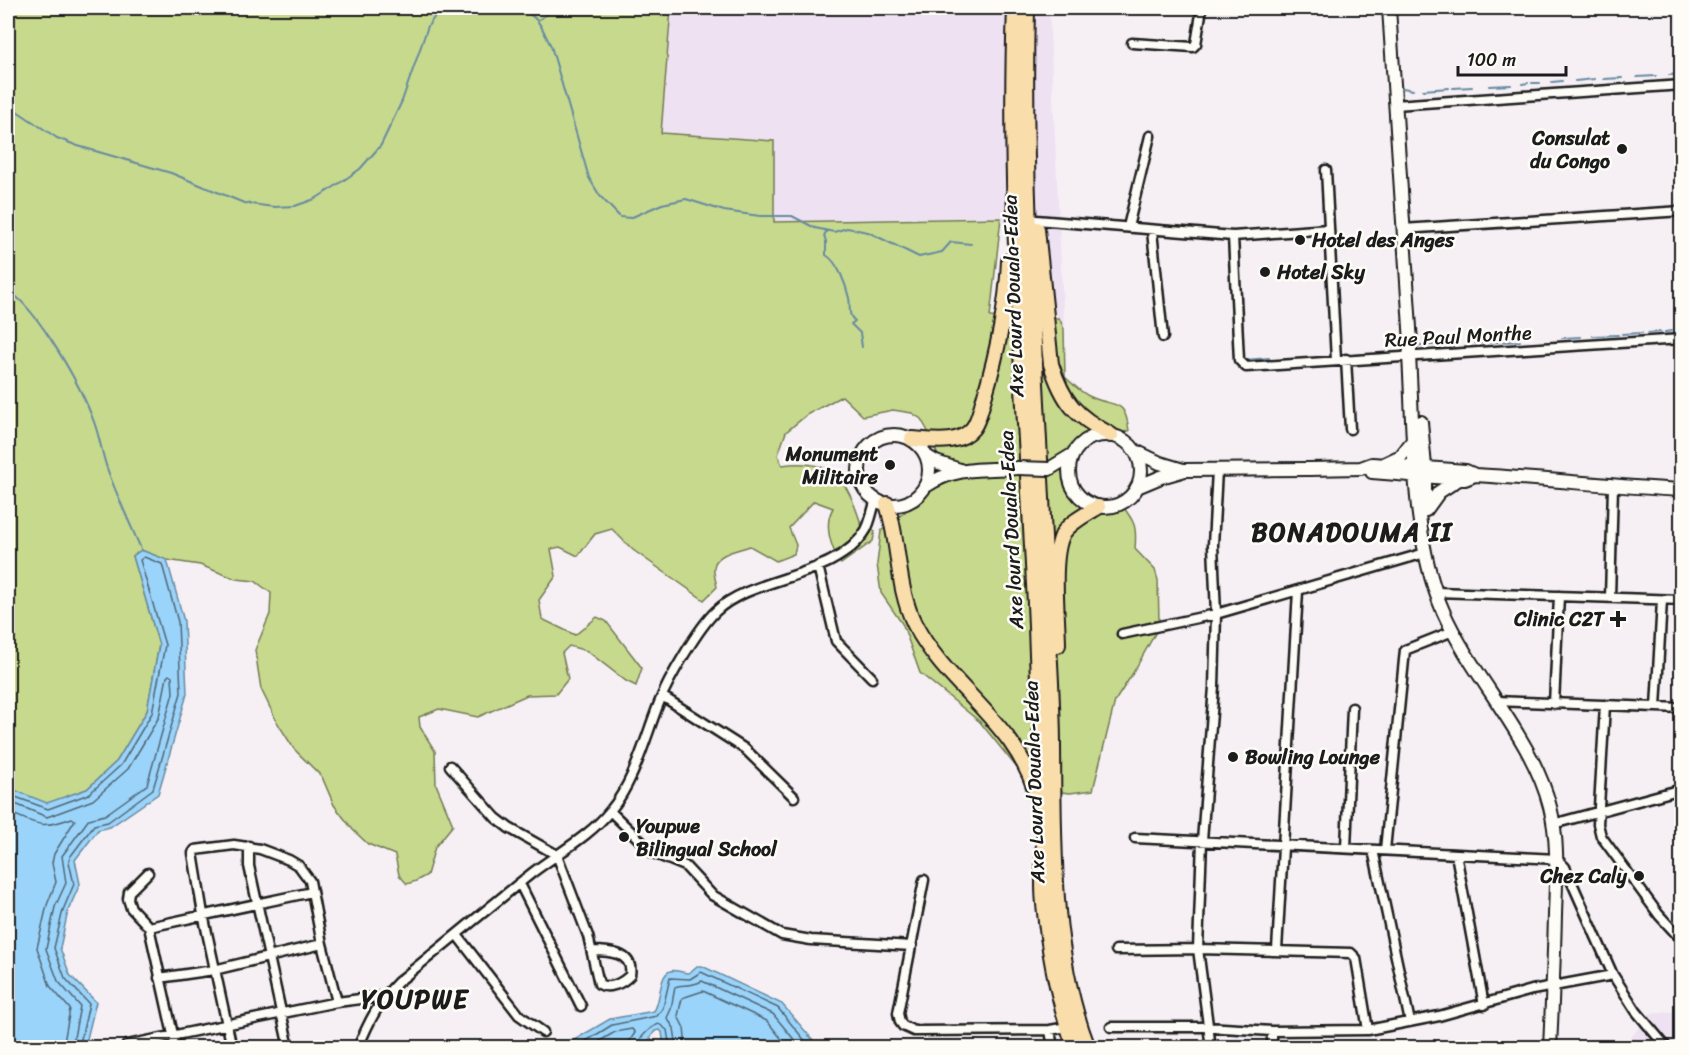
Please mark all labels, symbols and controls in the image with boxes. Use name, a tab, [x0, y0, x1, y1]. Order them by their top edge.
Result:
scale bar	[1458, 39, 1566, 77]
text: 100 m	[1467, 44, 1516, 76]
place label: Consulat du Congo	[1530, 121, 1610, 179]
marker: Consulat du Congo	[1615, 142, 1629, 156]
street label: Axe Lourd Douala-Edea	[992, 194, 1035, 399]
place label: Hotel des Anges	[1311, 223, 1455, 258]
marker: Hotel des Anges	[1293, 233, 1307, 247]
place label: Hotel Sky	[1276, 255, 1365, 290]
marker: Hotel Sky	[1258, 265, 1272, 279]
street label: Rue Paul Monthe	[1384, 315, 1533, 358]
street label: Axe lourd Douala-Edea	[989, 430, 1034, 631]
place label: Monument Militaire	[784, 437, 879, 495]
marker: Monument Militaire	[883, 458, 897, 472]
district label: BONADOUMA II	[1251, 509, 1454, 555]
place label: Clinic C2T	[1513, 602, 1605, 637]
marker: Clinic C2T	[1609, 610, 1627, 628]
street label: Axe Lourd Douala-Edea	[1013, 680, 1056, 885]
place label: Bowling Lounge	[1245, 740, 1381, 775]
marker: Bowling Lounge	[1226, 750, 1240, 764]
place label: Youpwe Bilingual School	[636, 809, 778, 867]
marker: Youpwe Bilingual School	[617, 830, 631, 844]
place label: Chez Caly	[1539, 859, 1628, 894]
marker: Chez Caly	[1632, 869, 1646, 883]
district label: YOUPWE	[361, 976, 470, 1022]

